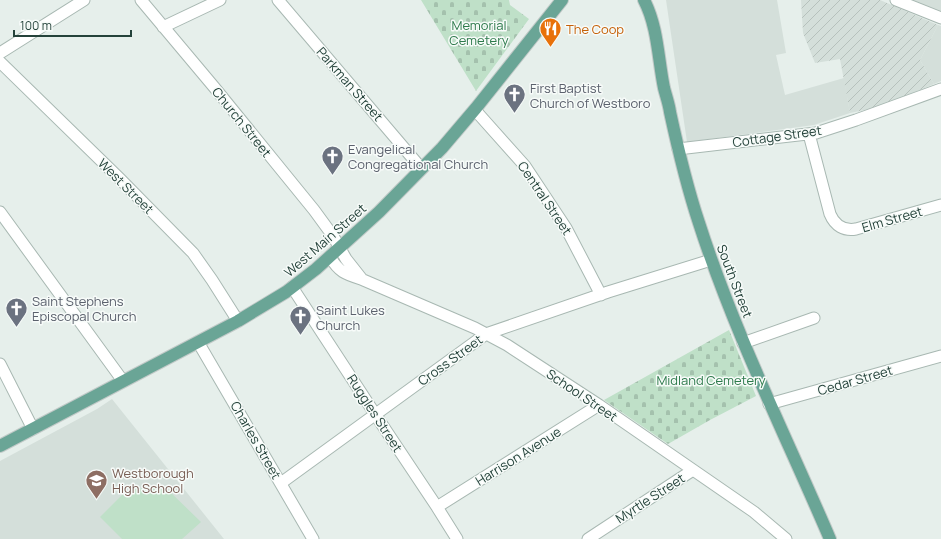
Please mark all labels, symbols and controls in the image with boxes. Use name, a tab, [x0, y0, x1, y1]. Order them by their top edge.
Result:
scale bar	[14, 12, 131, 38]
park label: Memorial Cemetery	[449, 16, 509, 49]
restaurant icon: The Coop	[538, 16, 564, 49]
text: 100 m	[20, 17, 52, 34]
place label: The Coop	[566, 20, 624, 38]
street label: Parkman Street	[313, 43, 387, 125]
place label: First Baptist Church of Westboro	[530, 79, 651, 112]
church icon: First Baptist Church of Westboro	[502, 82, 528, 115]
street label: Church Street	[208, 83, 276, 161]
street label: Cottage Street	[731, 121, 823, 151]
place label: Evangelical Congregational Church	[348, 140, 488, 173]
church icon: Evangelical Congregational Church	[320, 143, 346, 176]
street label: West Street	[94, 154, 158, 218]
street label: Central Street	[514, 158, 576, 238]
street label: West Main Street	[280, 199, 370, 281]
street label: Elm Street	[860, 202, 924, 236]
street label: South Street	[713, 242, 757, 320]
place label: Saint Stephens Episcopal Church	[32, 292, 136, 325]
church icon: Saint Stephens Episcopal Church	[3, 295, 29, 328]
place label: Saint Lukes Church	[316, 301, 385, 334]
church icon: Saint Lukes Church	[288, 304, 314, 337]
street label: Cross Street	[414, 330, 486, 390]
street label: Cedar Street	[815, 361, 895, 399]
street label: School Street	[543, 365, 621, 425]
street label: Ruggles Street	[343, 371, 407, 455]
park label: Midland Cemetery	[656, 371, 766, 389]
street label: Charles Street	[226, 398, 286, 482]
street label: Harrison Avenue	[472, 422, 565, 490]
place label: Westborough High School	[112, 464, 194, 497]
school or university icon: Westborough High School	[83, 467, 109, 500]
street label: Myrtle Street	[612, 469, 688, 527]

